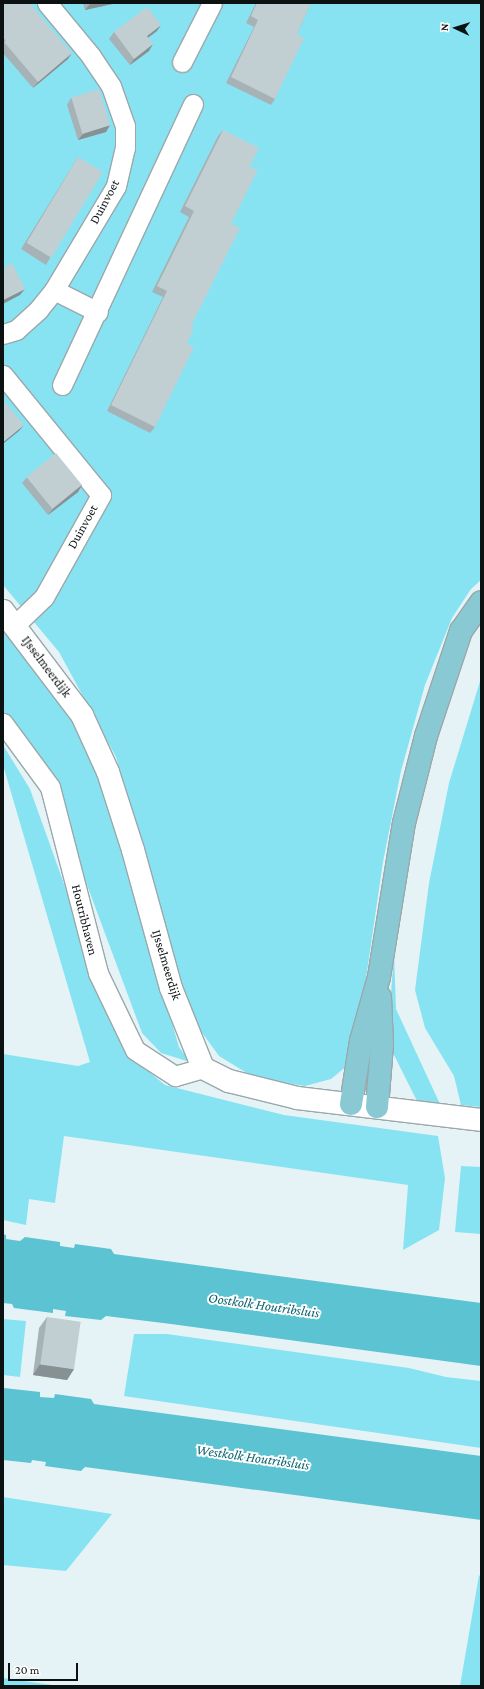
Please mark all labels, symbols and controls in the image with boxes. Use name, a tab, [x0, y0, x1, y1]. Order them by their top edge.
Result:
north arrow	[436, 8, 476, 48]
text: N	[438, 23, 450, 31]
street label: Duinvoet	[87, 177, 123, 227]
street label: Duinvoet	[64, 502, 102, 552]
street label: IJsselmeerdijk	[18, 633, 74, 701]
street label: Houtribhaven	[68, 883, 100, 957]
street label: IJsselmeerdijk	[148, 928, 184, 1002]
water label: Oostkolk Houtribsluis	[207, 1289, 321, 1321]
water label: Westkolk Houtribsluis	[195, 1441, 311, 1473]
scale bar	[10, 1655, 80, 1681]
text: 20 m	[15, 1663, 39, 1677]

